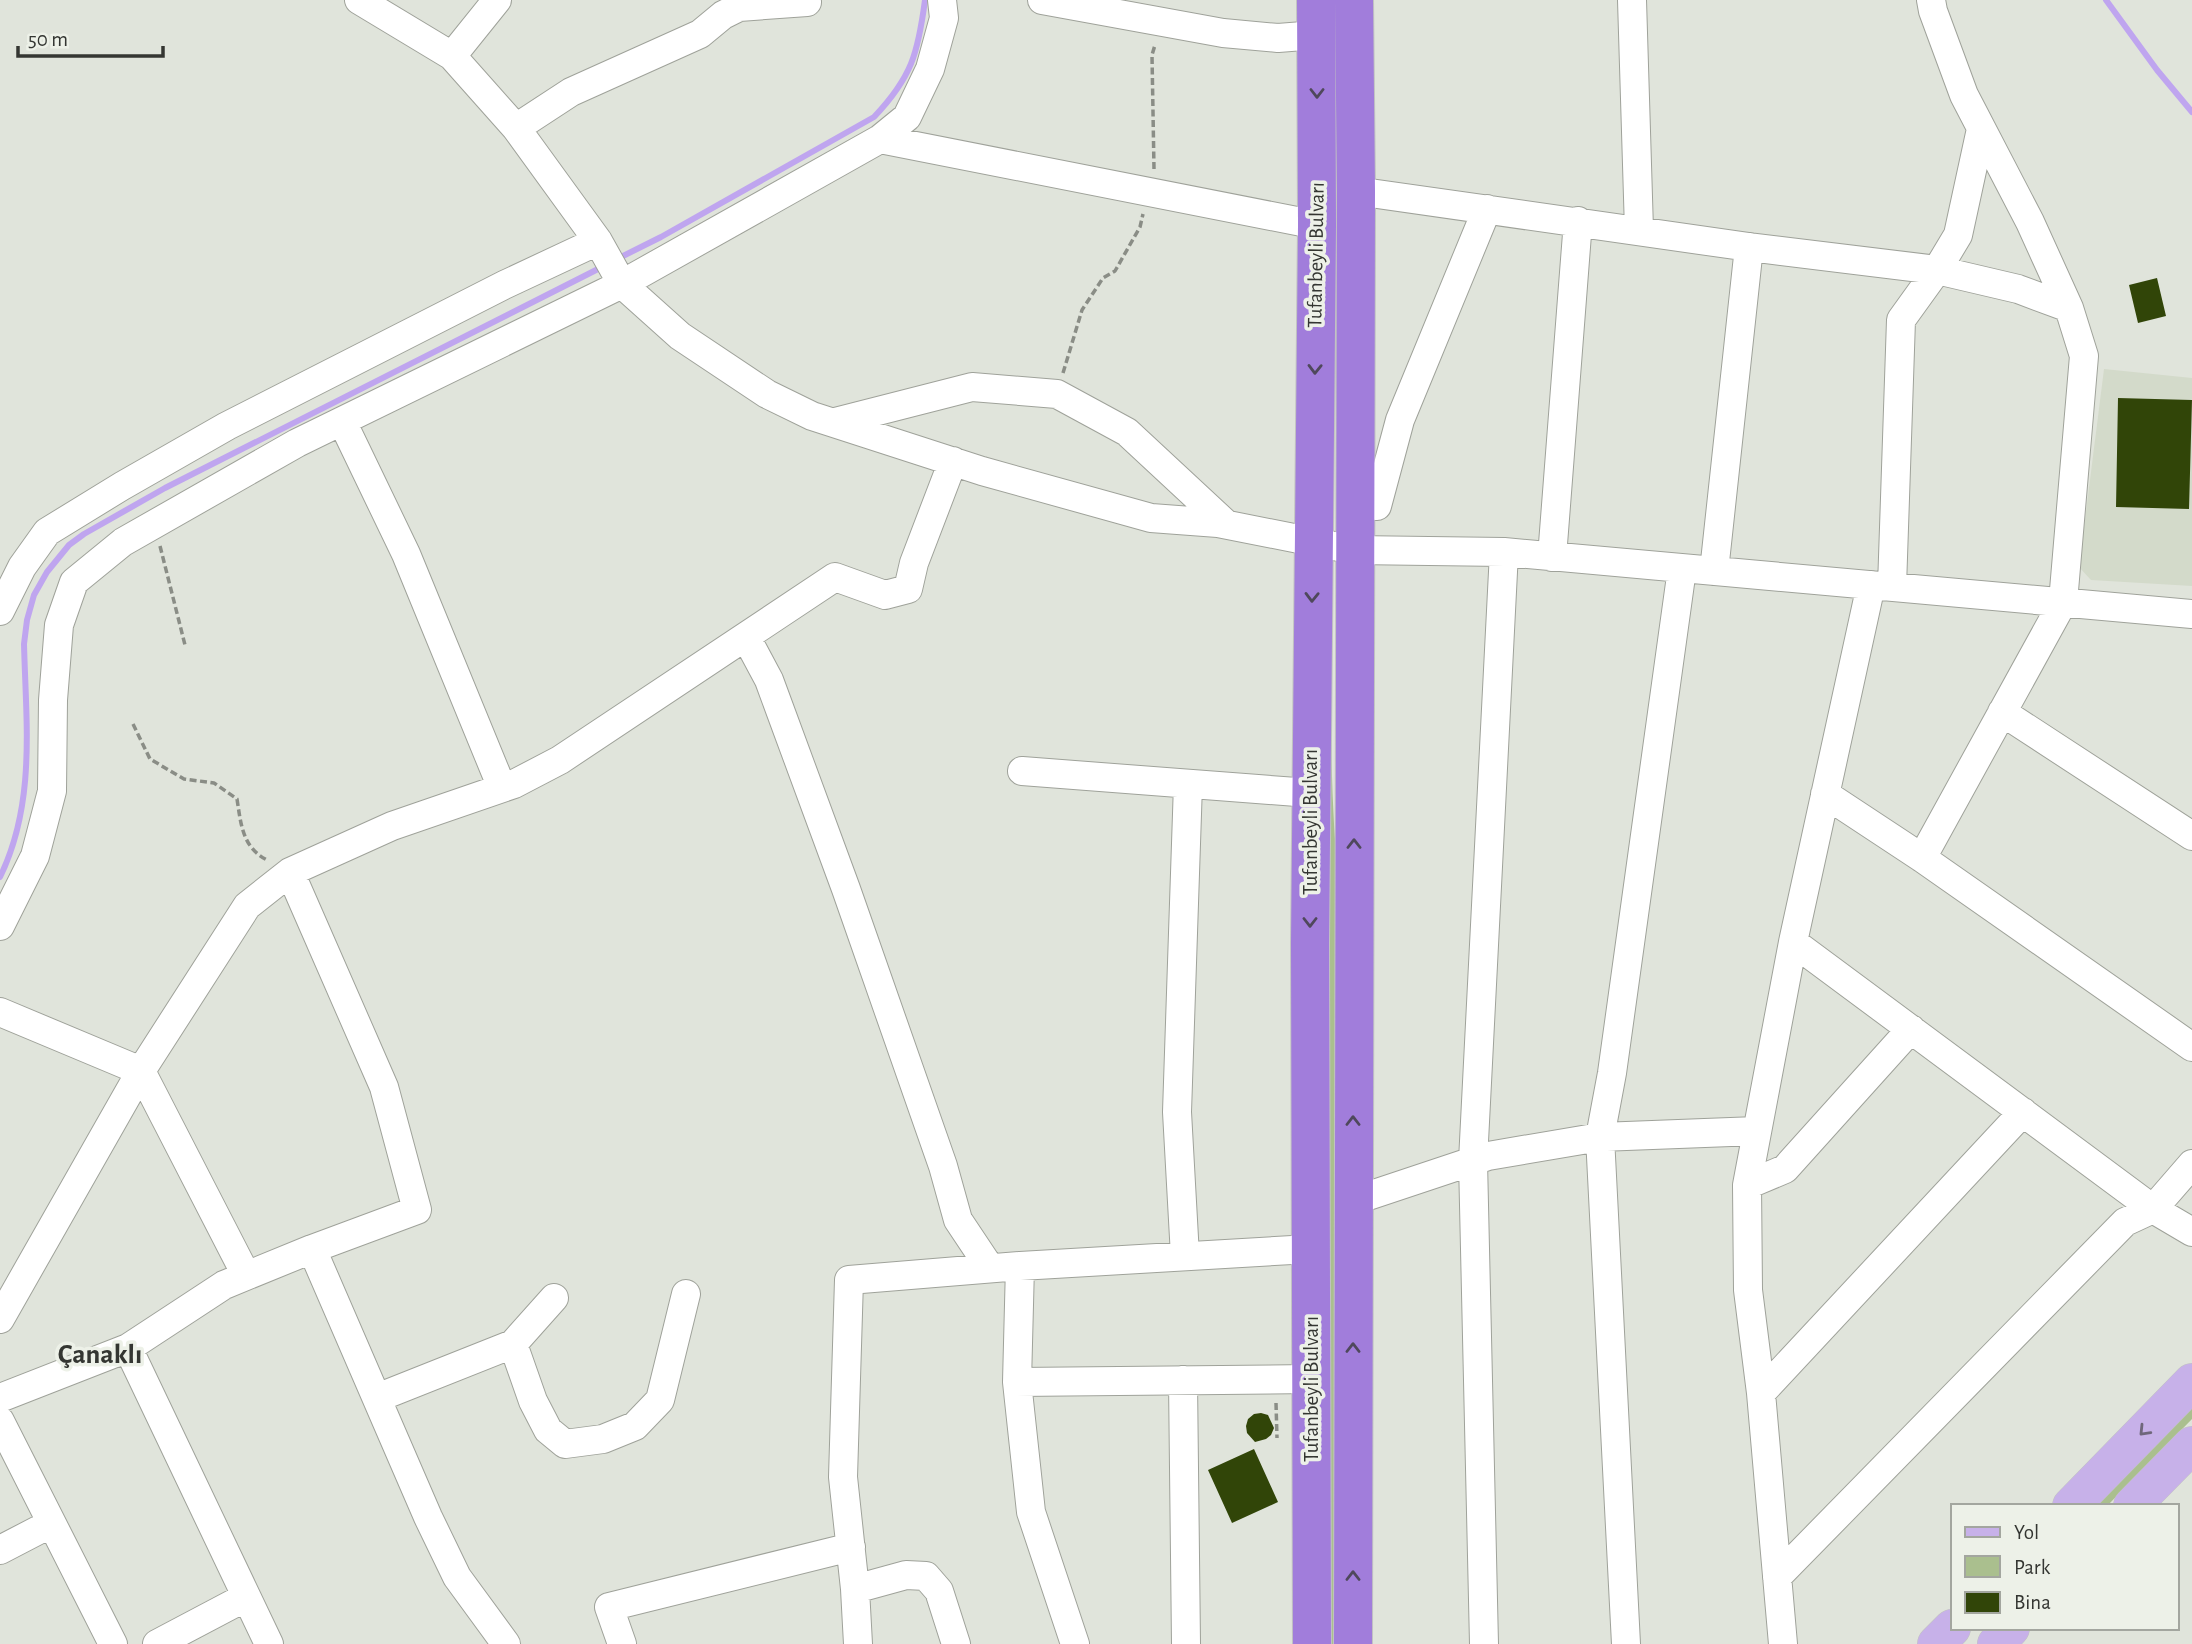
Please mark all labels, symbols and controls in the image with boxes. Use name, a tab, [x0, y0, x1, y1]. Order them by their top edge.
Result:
scale bar	[18, 14, 163, 58]
text: 50 m	[28, 29, 68, 50]
one-way arrow	[1309, 88, 1325, 98]
street label: Tufanbeyli Bulvarı	[1304, 182, 1328, 328]
one-way arrow	[1307, 364, 1322, 375]
one-way arrow	[1304, 591, 1319, 602]
street label: Tufanbeyli Bulvarı	[1300, 749, 1321, 895]
one-way arrow	[1346, 839, 1362, 849]
one-way arrow	[1302, 917, 1318, 928]
one-way arrow	[1345, 1115, 1361, 1126]
street label: Tufanbeyli Bulvarı	[1301, 1316, 1322, 1462]
district label: Çanaklı	[58, 1341, 142, 1369]
one-way arrow	[1345, 1343, 1361, 1353]
one-way arrow	[2140, 1423, 2153, 1436]
legend	[1951, 1504, 2178, 1630]
text: Yol	[2014, 1522, 2039, 1543]
text: Park	[2014, 1557, 2051, 1578]
one-way arrow	[1345, 1570, 1361, 1581]
text: Bina	[2014, 1592, 2051, 1613]

